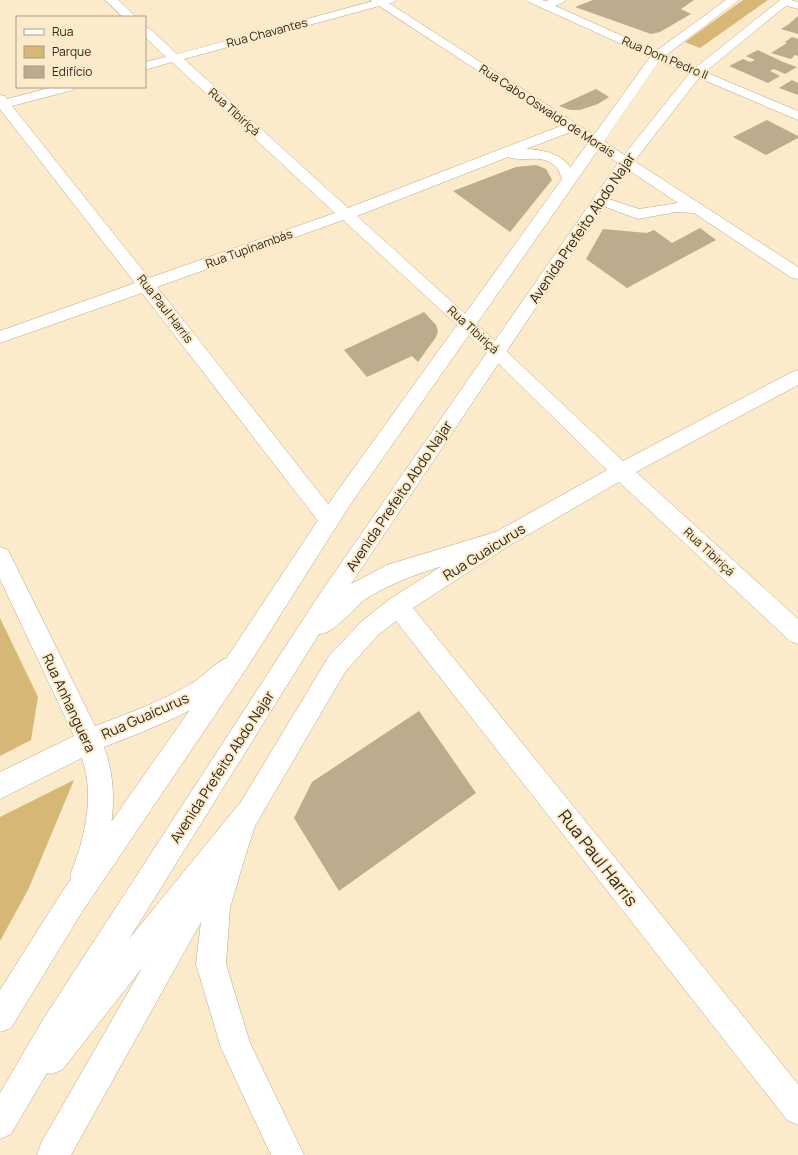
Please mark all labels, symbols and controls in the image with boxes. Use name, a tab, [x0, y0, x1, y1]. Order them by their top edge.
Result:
street label: Rua Chavantes	[224, 14, 309, 52]
legend	[16, 16, 146, 88]
text: Rua	[52, 23, 73, 40]
street label: Rua Dom Pedro II	[619, 32, 711, 83]
text: Parque	[52, 43, 91, 60]
street label: Rua Cabo Oswaldo de Morais	[476, 60, 619, 161]
text: Edifício	[52, 63, 92, 80]
street label: Rua Tibiriçá	[205, 84, 264, 139]
street label: Avenida Prefeito Abdo Najar	[524, 149, 639, 307]
street label: Rua Tupinambás	[203, 225, 295, 272]
street label: Rua Paul Harris	[133, 271, 197, 346]
street label: Rua Tibiriçá	[444, 302, 503, 357]
street label: Avenida Prefeito Abdo Najar	[341, 417, 456, 575]
street label: Rua Guaicurus	[439, 519, 529, 584]
street label: Rua Tibiriçá	[680, 524, 739, 580]
street label: Rua Anhanguera	[38, 650, 101, 755]
street label: Avenida Prefeito Abdo Najar	[165, 687, 278, 846]
street label: Rua Guaicurus	[98, 688, 191, 743]
street label: Rua Paul Harris	[553, 805, 643, 911]

